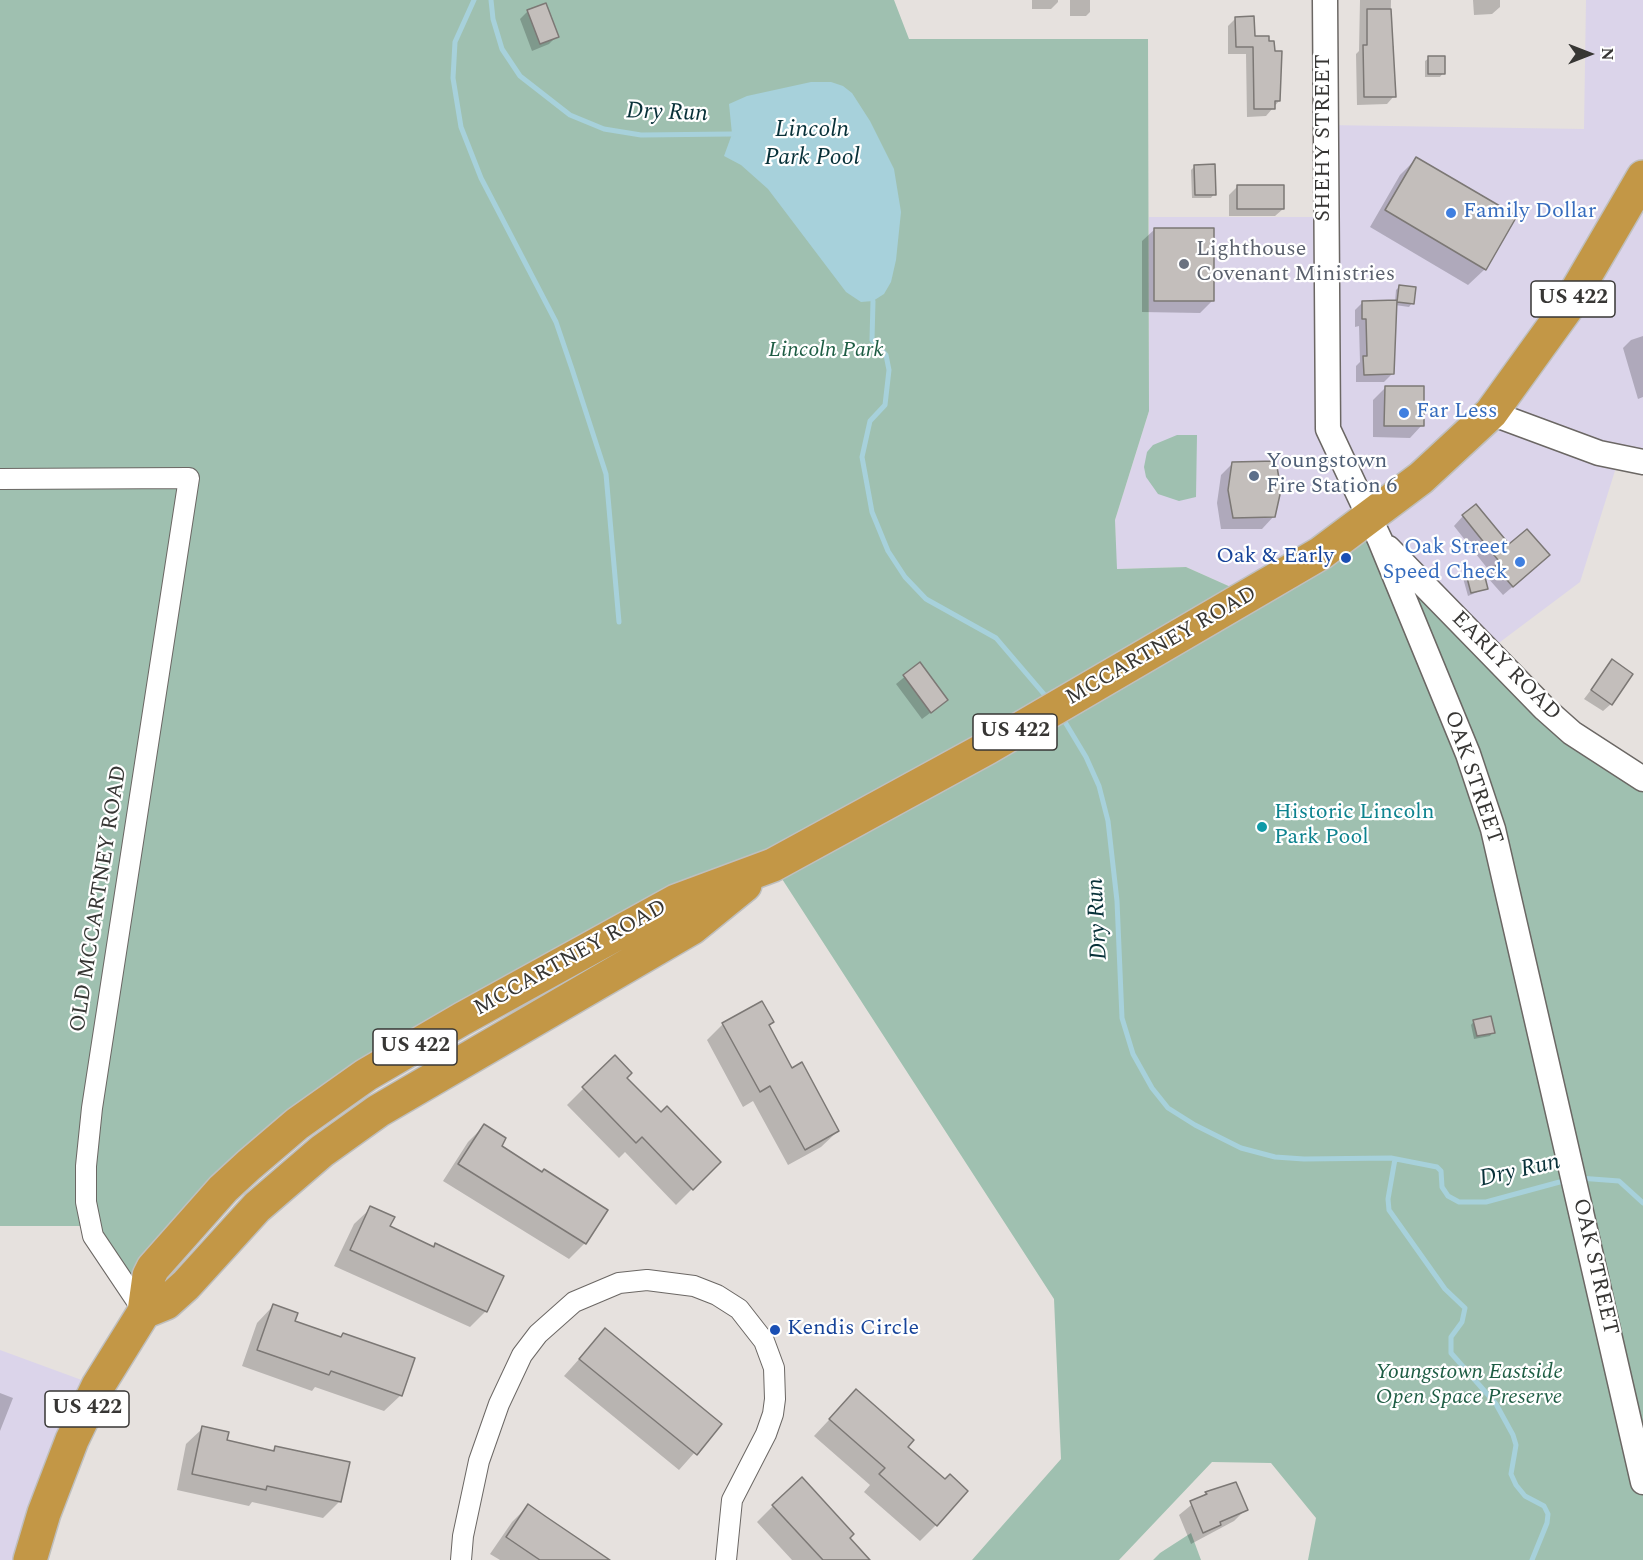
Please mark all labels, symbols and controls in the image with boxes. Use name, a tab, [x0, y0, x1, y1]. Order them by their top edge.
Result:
north arrow	[1559, 24, 1619, 84]
text: N	[1595, 47, 1619, 61]
street label: SHEHY STREET	[1312, 54, 1338, 222]
water label: Dry Run	[626, 98, 708, 130]
water label: Lincoln Park Pool	[764, 117, 860, 173]
place label: Family Dollar	[1463, 200, 1596, 226]
marker: Family Dollar	[1444, 206, 1458, 220]
place label: Lighthouse Covenant Ministries	[1196, 238, 1395, 290]
marker: Lighthouse Covenant Ministries	[1177, 257, 1191, 271]
road number: US 422	[1531, 281, 1615, 317]
park label: Lincoln Park	[768, 339, 884, 365]
place label: Far Less	[1416, 400, 1497, 426]
marker: Far Less	[1397, 406, 1411, 420]
place label: Youngstown Fire Station 6	[1266, 450, 1397, 502]
marker: Youngstown Fire Station 6	[1247, 469, 1261, 483]
place label: Oak Street Speed Check	[1382, 536, 1508, 588]
place label: Oak & Early	[1216, 545, 1334, 571]
marker: Oak & Early	[1339, 551, 1353, 565]
marker: Oak Street Speed Check	[1513, 555, 1527, 569]
street label: MCCARTNEY ROAD	[1062, 582, 1262, 712]
street label: EARLY ROAD	[1445, 607, 1565, 727]
street label: OAK STREET	[1437, 708, 1507, 848]
road number: US 422	[973, 714, 1057, 750]
street label: OLD MCCARTNEY ROAD	[66, 764, 134, 1034]
place label: Historic Lincoln Park Pool	[1274, 801, 1435, 852]
marker: Historic Lincoln Park Pool	[1255, 820, 1269, 834]
water label: Dry Run	[1082, 877, 1116, 961]
street label: MCCARTNEY ROAD	[470, 895, 672, 1023]
road number: US 422	[373, 1029, 457, 1065]
water label: Dry Run	[1477, 1149, 1563, 1195]
street label: OAK STREET	[1565, 1196, 1623, 1338]
place label: Kendis Circle	[787, 1317, 919, 1343]
marker: Kendis Circle	[768, 1323, 782, 1337]
park label: Youngstown Eastside Open Space Preserve	[1375, 1361, 1563, 1412]
road number: US 422	[45, 1391, 129, 1427]

